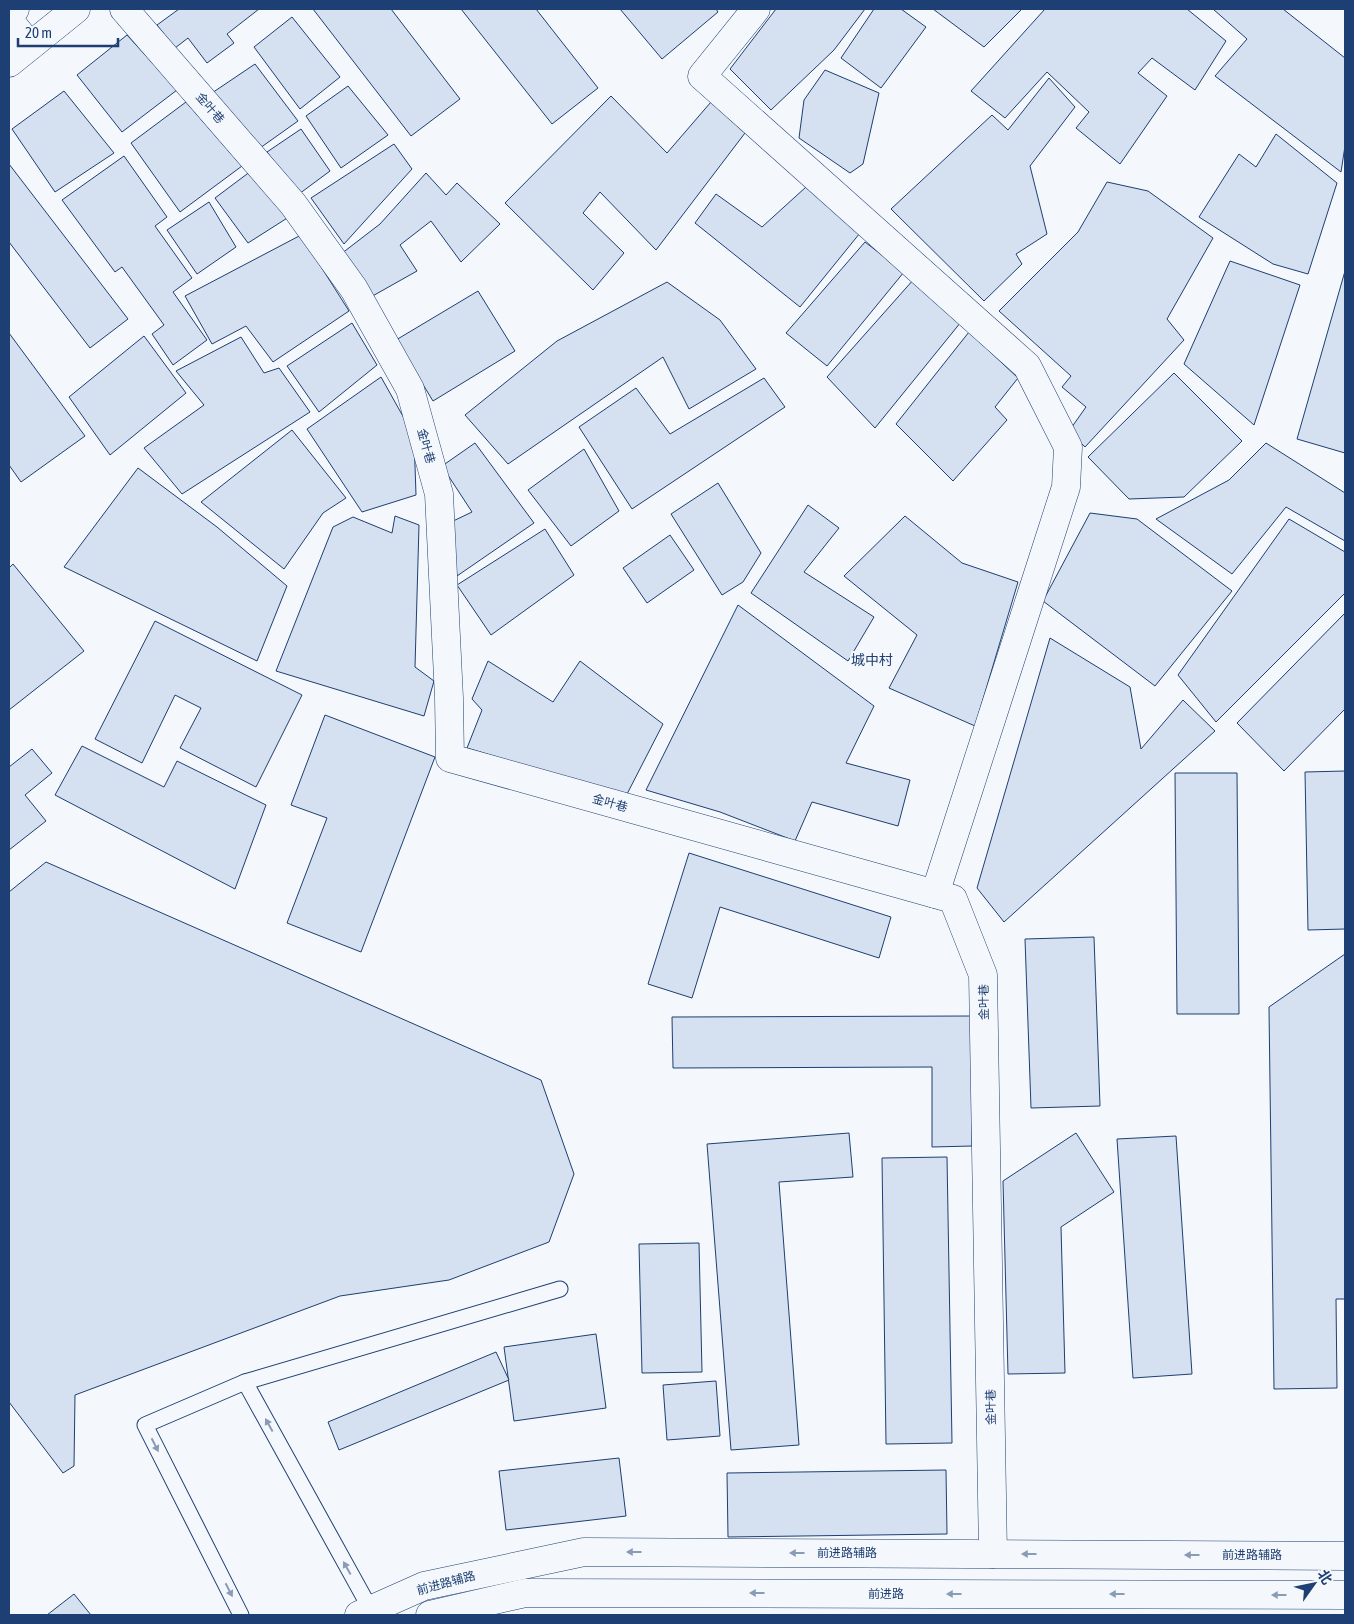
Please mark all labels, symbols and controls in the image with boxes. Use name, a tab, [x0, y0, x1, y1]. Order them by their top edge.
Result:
scale bar	[18, 15, 118, 47]
text: 20 m	[25, 24, 52, 41]
street label: 金叶巷	[193, 90, 227, 126]
street label: 金叶巷	[415, 427, 437, 465]
district label: 城中村	[851, 652, 893, 668]
street label: 金叶巷	[591, 791, 629, 815]
street label: 金叶巷	[977, 984, 991, 1020]
street label: 金叶巷	[984, 1389, 998, 1425]
one-way arrow	[264, 1419, 273, 1432]
one-way arrow	[151, 1438, 159, 1452]
street label: 前进路辅路	[817, 1546, 877, 1560]
one-way arrow	[626, 1548, 642, 1556]
street label: 前进路辅路	[1222, 1548, 1282, 1562]
one-way arrow	[788, 1549, 804, 1557]
one-way arrow	[1021, 1550, 1037, 1558]
one-way arrow	[1183, 1551, 1199, 1559]
north arrow	[1289, 1559, 1339, 1609]
one-way arrow	[343, 1560, 351, 1575]
text: 北	[1314, 1567, 1335, 1587]
street label: 前进路辅路	[415, 1568, 477, 1598]
one-way arrow	[224, 1583, 233, 1598]
street label: 前进路	[868, 1587, 904, 1601]
one-way arrow	[748, 1589, 764, 1597]
one-way arrow	[946, 1590, 962, 1598]
one-way arrow	[1108, 1590, 1124, 1598]
one-way arrow	[1271, 1591, 1287, 1599]

